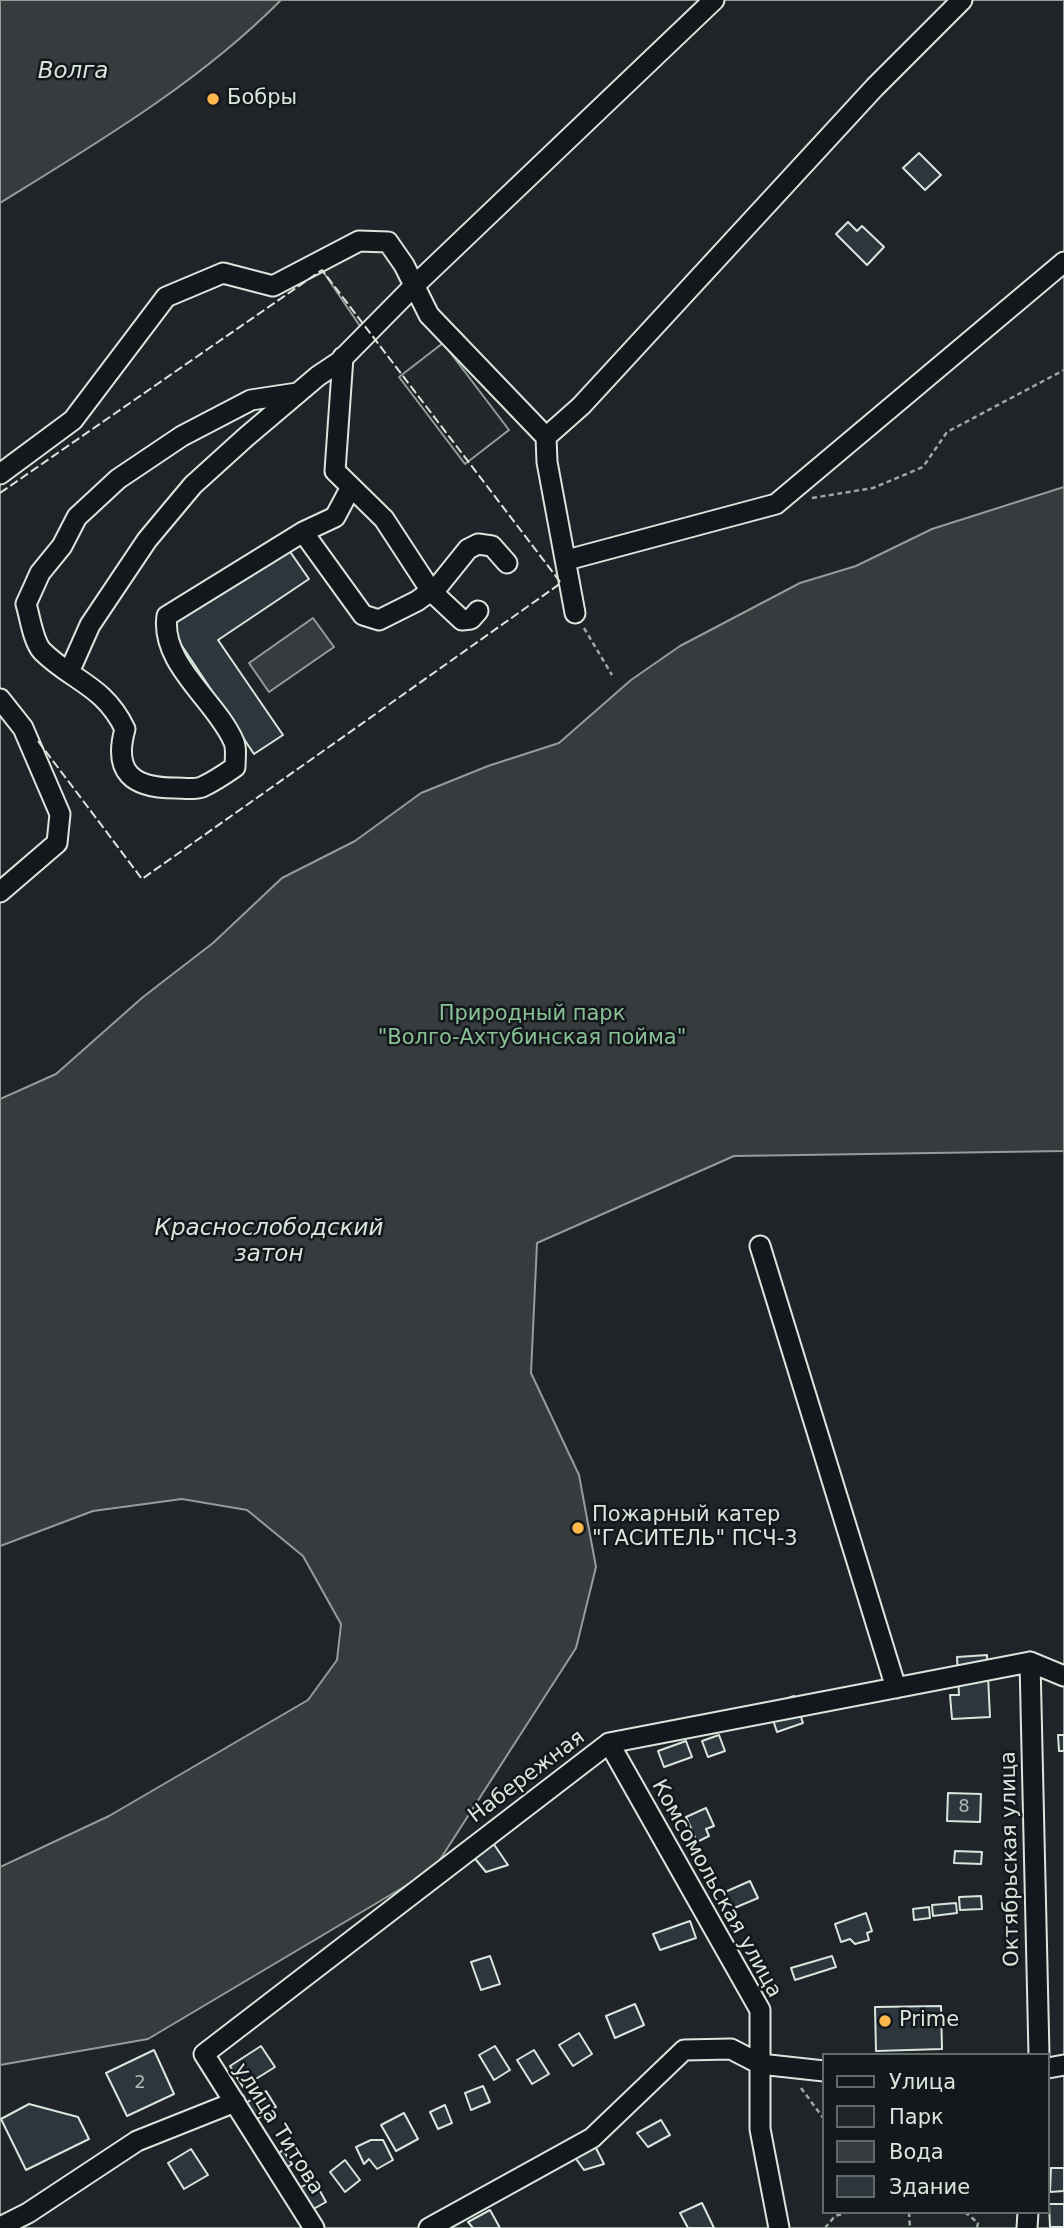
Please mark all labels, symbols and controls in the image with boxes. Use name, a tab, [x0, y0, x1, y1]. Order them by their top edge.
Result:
water label: Волга	[38, 58, 108, 86]
place label: Бобры	[227, 86, 297, 112]
marker: Бобры	[205, 91, 221, 107]
park label: Природный парк "Волго-Ахтубинская пойма"	[378, 1002, 686, 1052]
water label: Краснослободский затон	[155, 1215, 383, 1269]
place label: Пожарный катер "ГАСИТЕЛЬ" ПСЧ-3	[592, 1503, 798, 1553]
marker: Пожарный катер "ГАСИТЕЛЬ" ПСЧ-3	[570, 1520, 586, 1536]
street label: Набережная	[464, 1725, 590, 1829]
street label: Октябрьская улица	[997, 1751, 1025, 1967]
street label: Комсомольская улица	[645, 1776, 787, 2002]
house number: 8	[958, 1796, 970, 1818]
place label: Prime	[899, 2008, 959, 2034]
marker: Prime	[877, 2013, 893, 2029]
legend	[822, 2053, 1050, 2214]
street label: улица Титова	[228, 2059, 328, 2199]
text: Улица	[889, 2070, 956, 2094]
house number: 2	[134, 2072, 146, 2094]
text: Парк	[889, 2105, 944, 2129]
text: Вода	[889, 2140, 944, 2164]
text: Здание	[889, 2175, 970, 2199]

